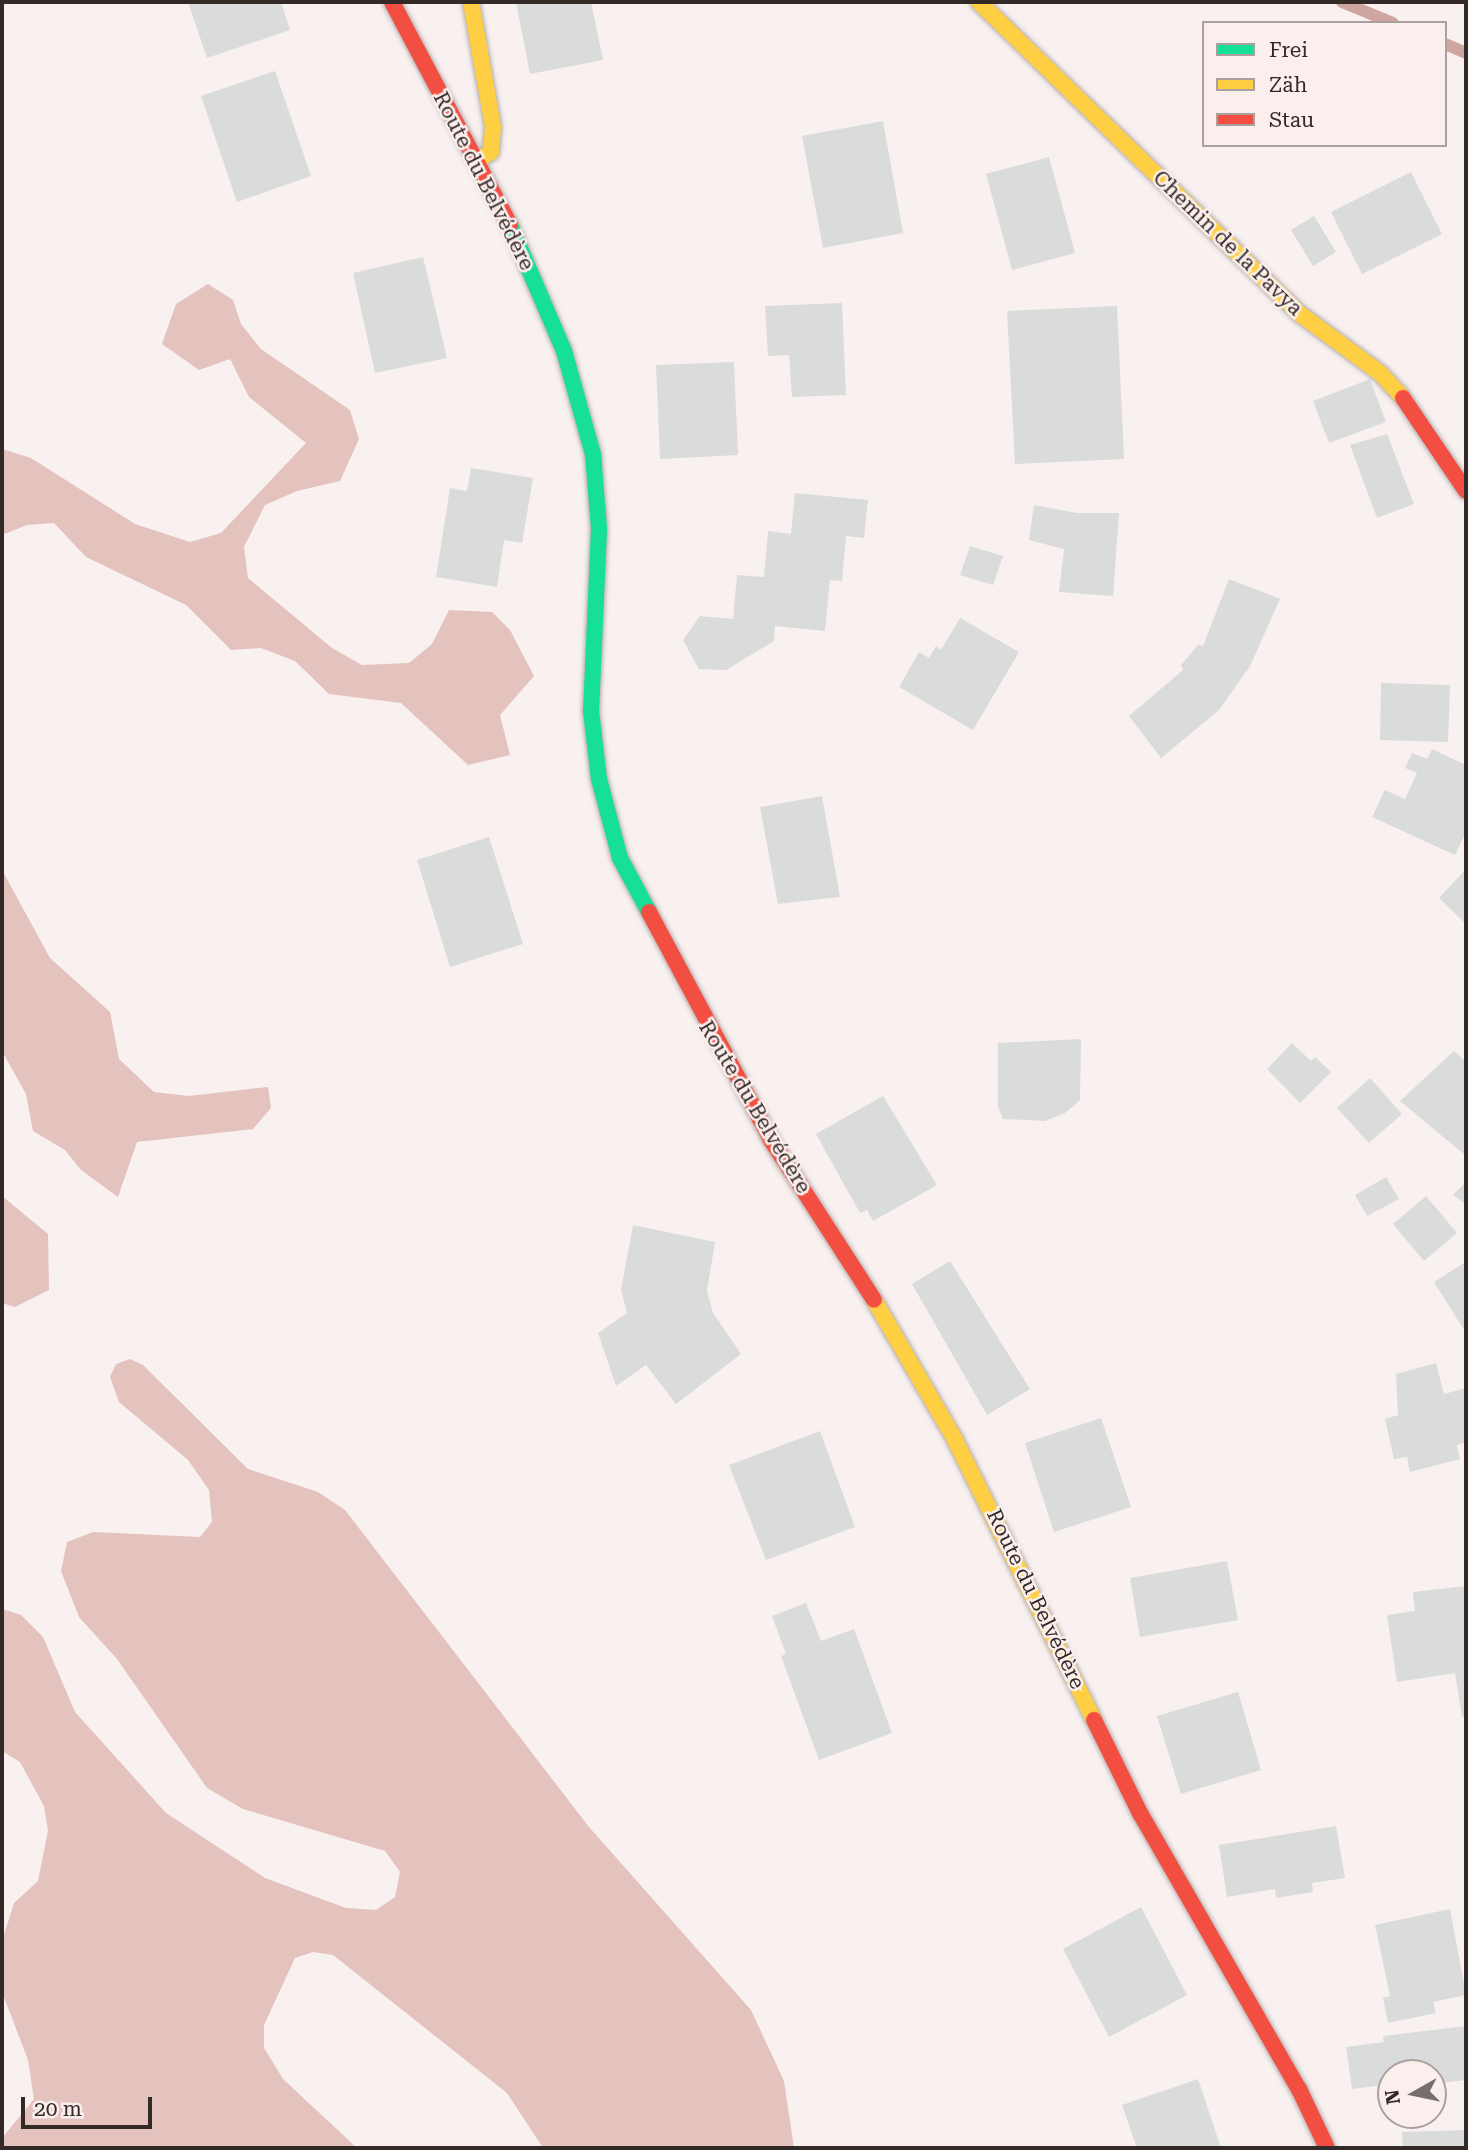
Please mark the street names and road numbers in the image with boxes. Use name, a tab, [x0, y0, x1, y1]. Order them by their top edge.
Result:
street label: Route du Belvédère	[428, 88, 540, 274]
street label: Chemin de la Pavya	[1148, 165, 1308, 321]
street label: Route du Belvédère	[693, 1016, 817, 1198]
street label: Route du Belvédère	[982, 1505, 1090, 1693]

